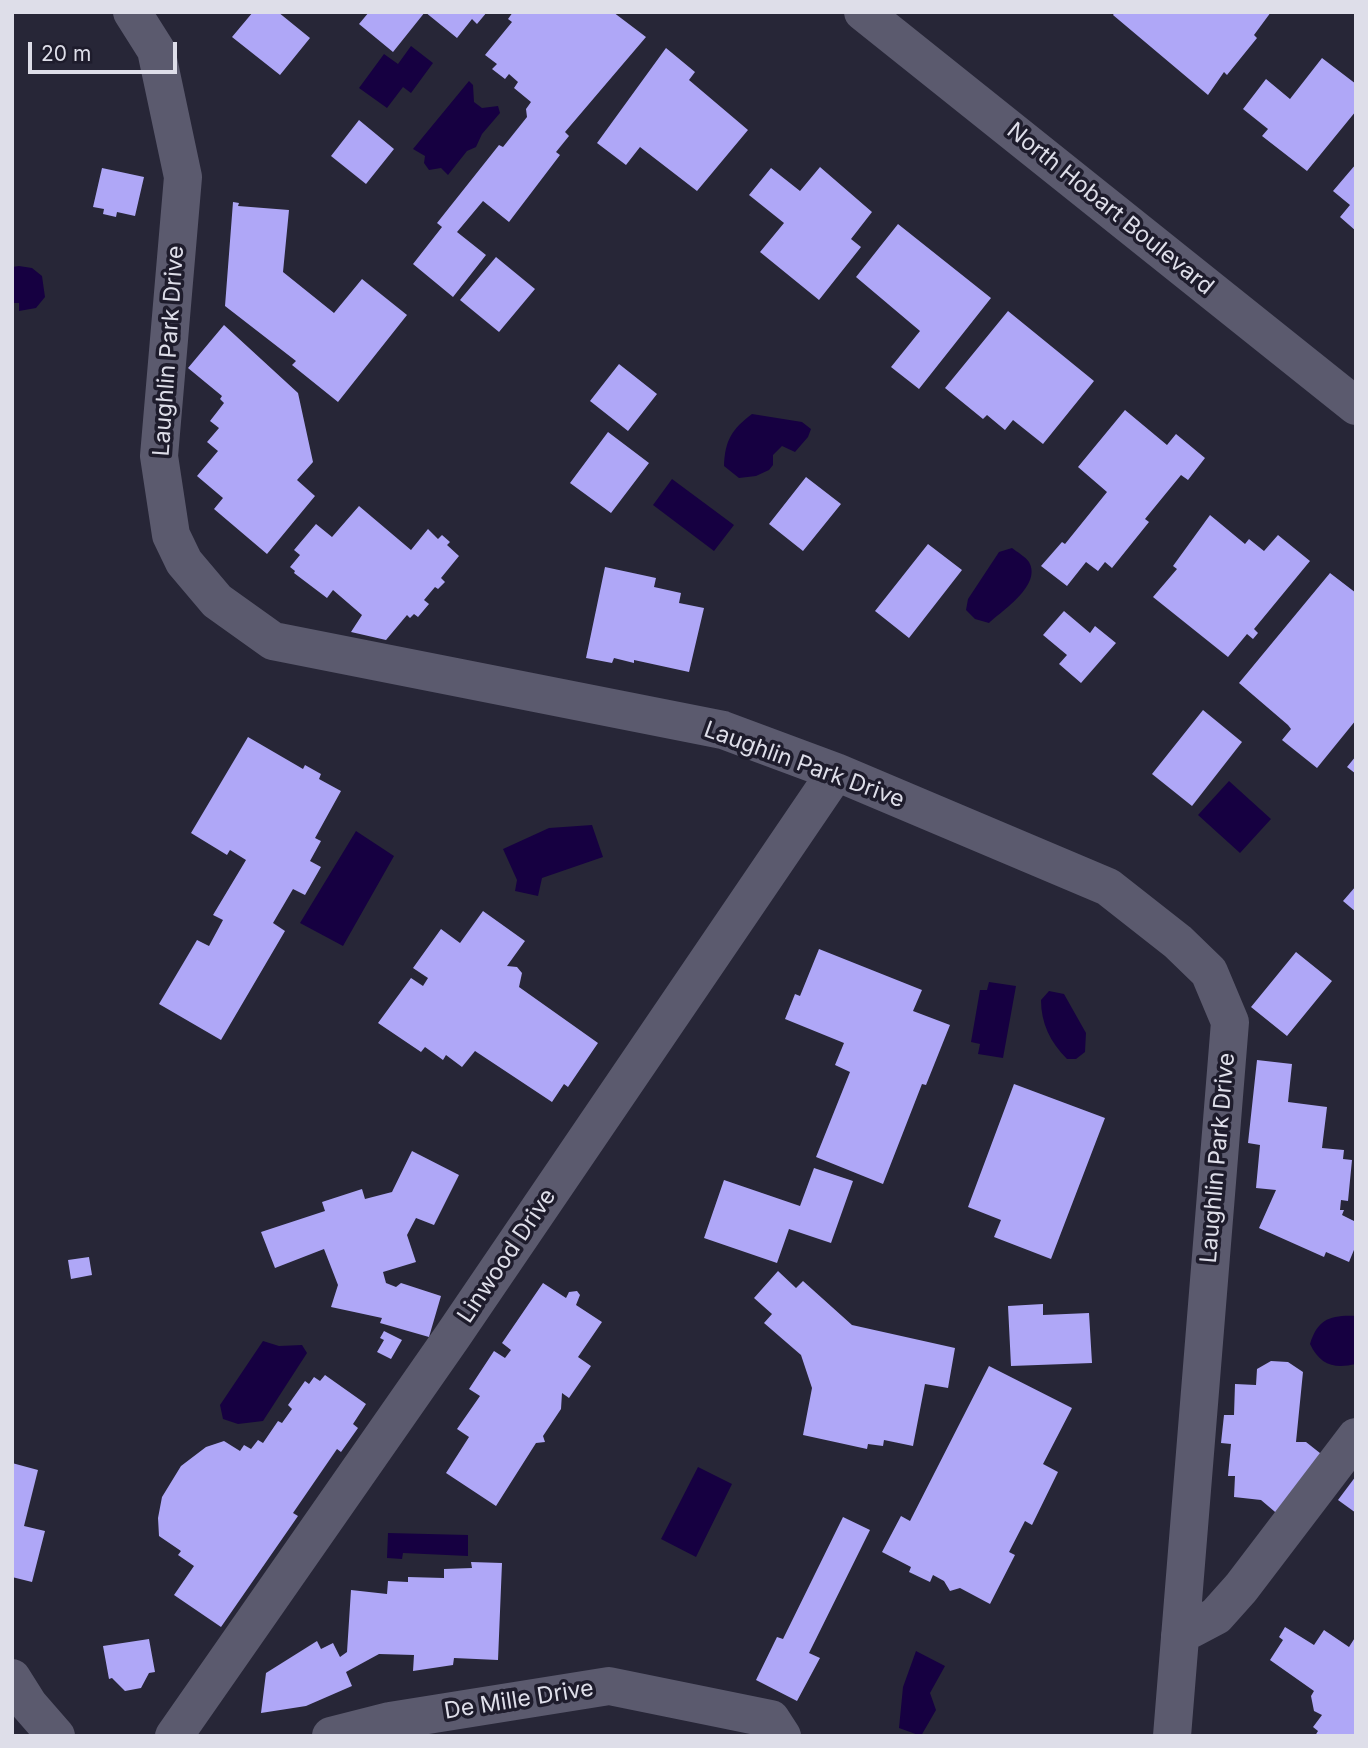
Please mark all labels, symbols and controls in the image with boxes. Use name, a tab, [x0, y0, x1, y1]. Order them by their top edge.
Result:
scale bar	[32, 28, 180, 72]
text: 20 m	[41, 41, 91, 66]
street label: North Hobart Boulevard	[1001, 117, 1219, 301]
street label: Laughlin Park Drive	[148, 245, 190, 457]
street label: Laughlin Park Drive	[700, 716, 908, 814]
street label: Laughlin Park Drive	[1195, 1052, 1241, 1264]
street label: Linwood Drive	[452, 1184, 562, 1328]
street label: De Mille Drive	[442, 1675, 596, 1725]

